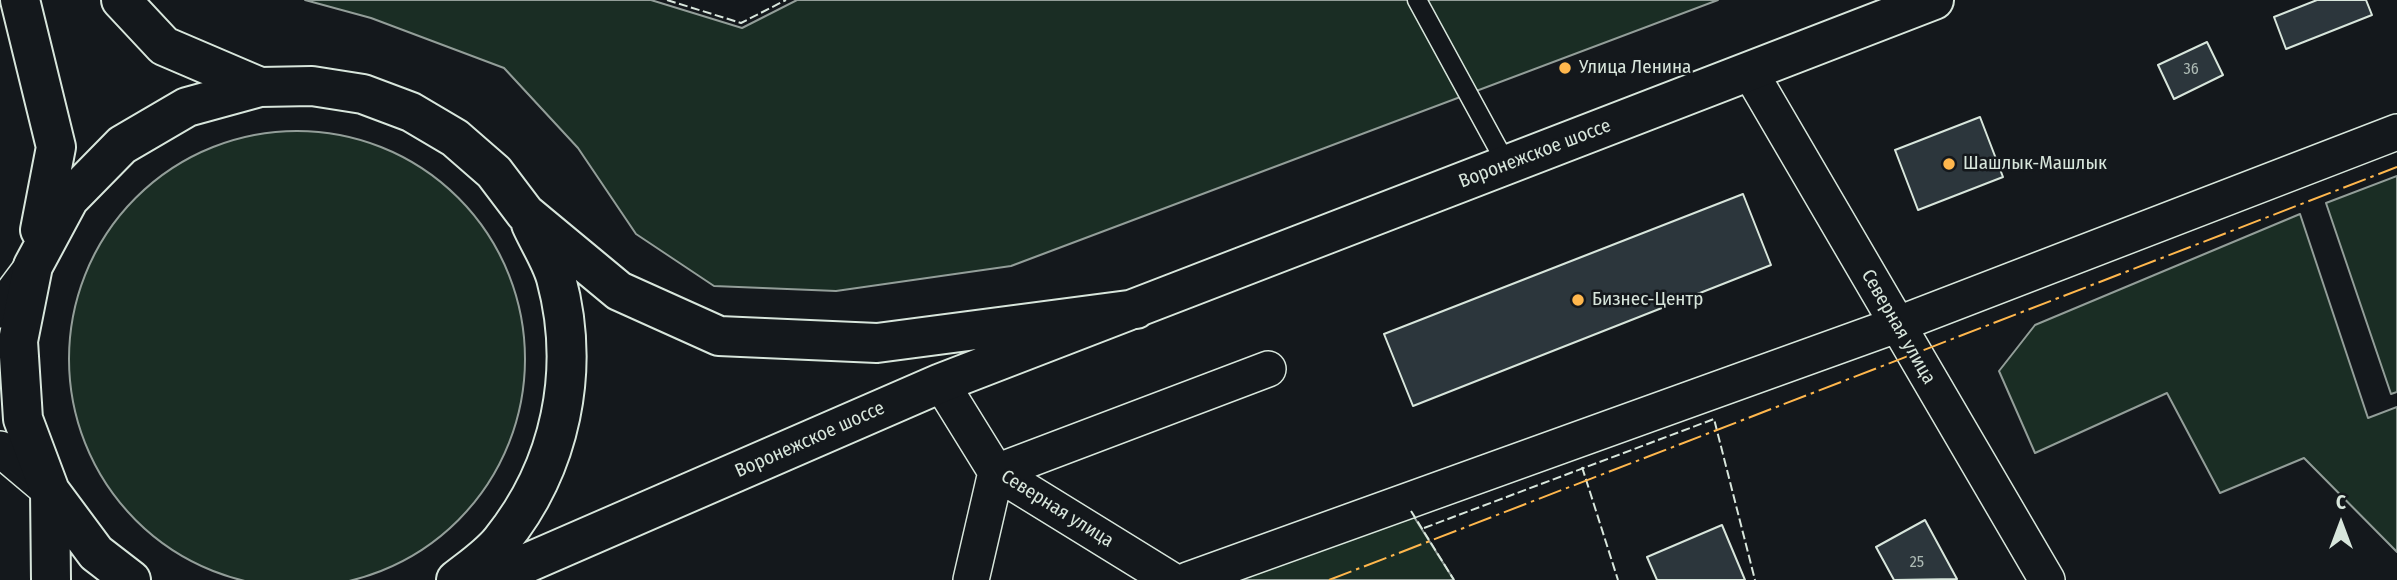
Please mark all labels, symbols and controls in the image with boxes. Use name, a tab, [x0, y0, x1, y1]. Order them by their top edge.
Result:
place label: Улица Ленина	[1579, 57, 1691, 79]
marker: Улица Ленина	[1557, 60, 1573, 76]
house number: 36	[2183, 60, 2199, 80]
street label: Воронежское шоссе	[1456, 115, 1614, 193]
place label: Шашлык-Машлык	[1963, 153, 2107, 175]
marker: Шашлык-Машлык	[1941, 156, 1957, 172]
street label: Северная улица	[1856, 266, 1940, 388]
place label: Бизнес-Центр	[1592, 289, 1703, 311]
marker: Бизнес-Центр	[1570, 292, 1586, 308]
street label: Воронежское шоссе	[732, 397, 888, 483]
street label: Северная улица	[996, 465, 1118, 553]
north arrow	[2306, 489, 2376, 559]
text: С	[2336, 491, 2346, 514]
house number: 25	[1910, 553, 1924, 573]

